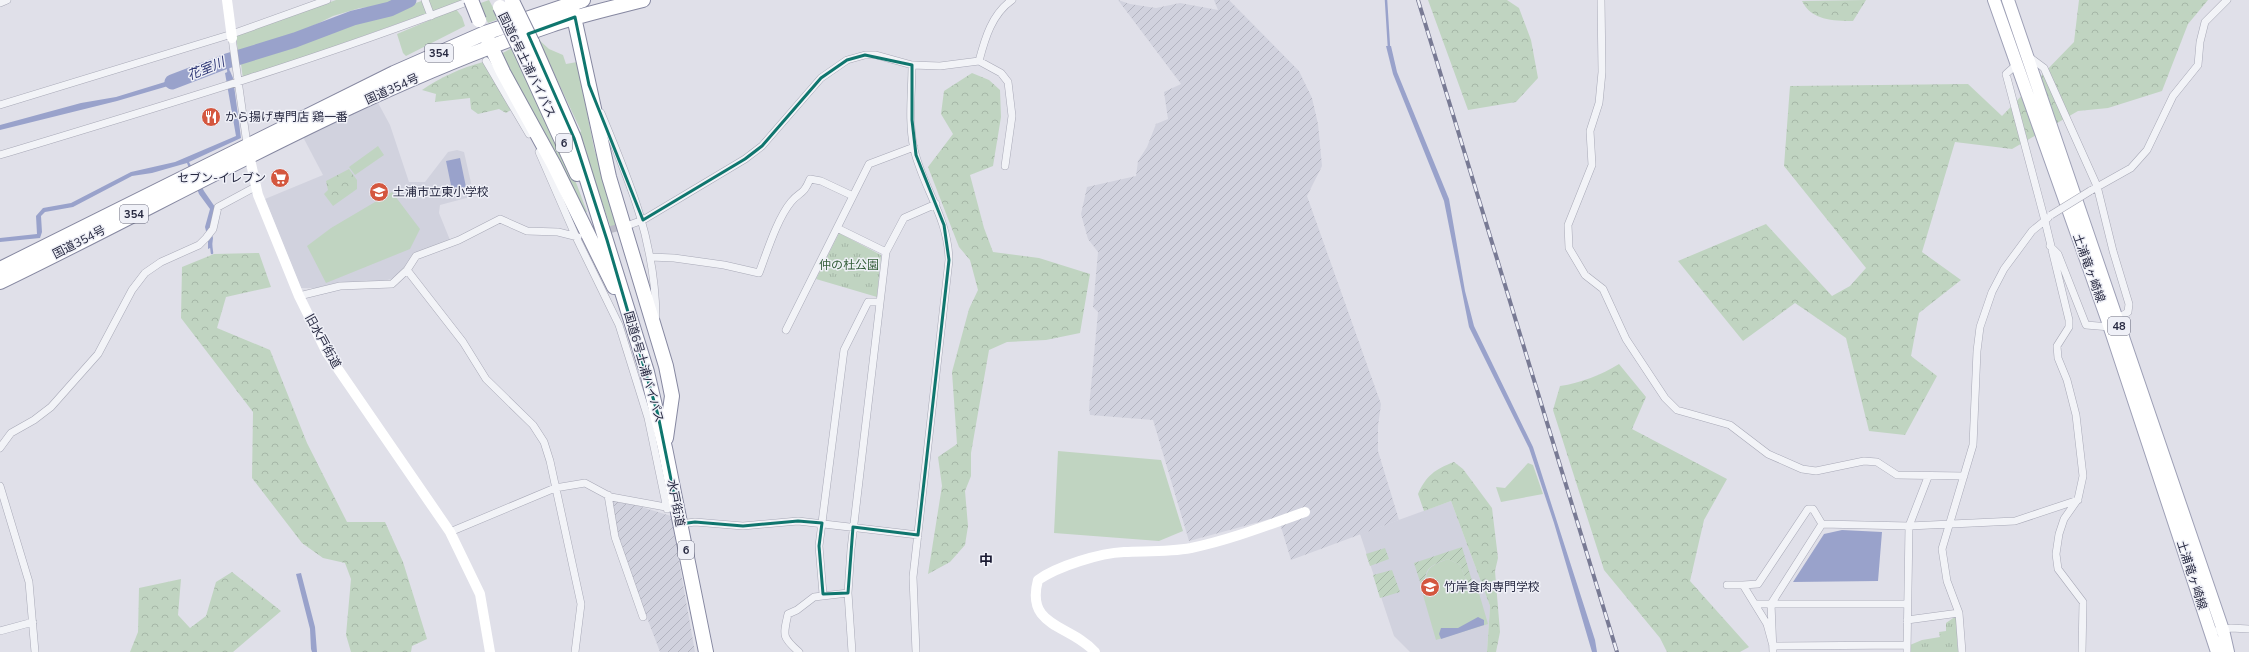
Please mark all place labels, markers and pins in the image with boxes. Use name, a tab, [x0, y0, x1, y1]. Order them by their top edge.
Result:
restaurant icon: から揚げ専門店 鶏一番	[200, 106, 222, 128]
place label: から揚げ専門店 鶏一番	[225, 109, 348, 125]
supermarket icon: セブン-イレブン	[269, 167, 291, 189]
place label: セブン-イレブン	[177, 170, 266, 186]
school or university icon: 土浦市立東小学校	[368, 181, 390, 203]
place label: 土浦市立東小学校	[393, 184, 489, 200]
school or university icon: 竹岸食肉専門学校	[1419, 576, 1441, 598]
place label: 竹岸食肉専門学校	[1444, 579, 1540, 595]

